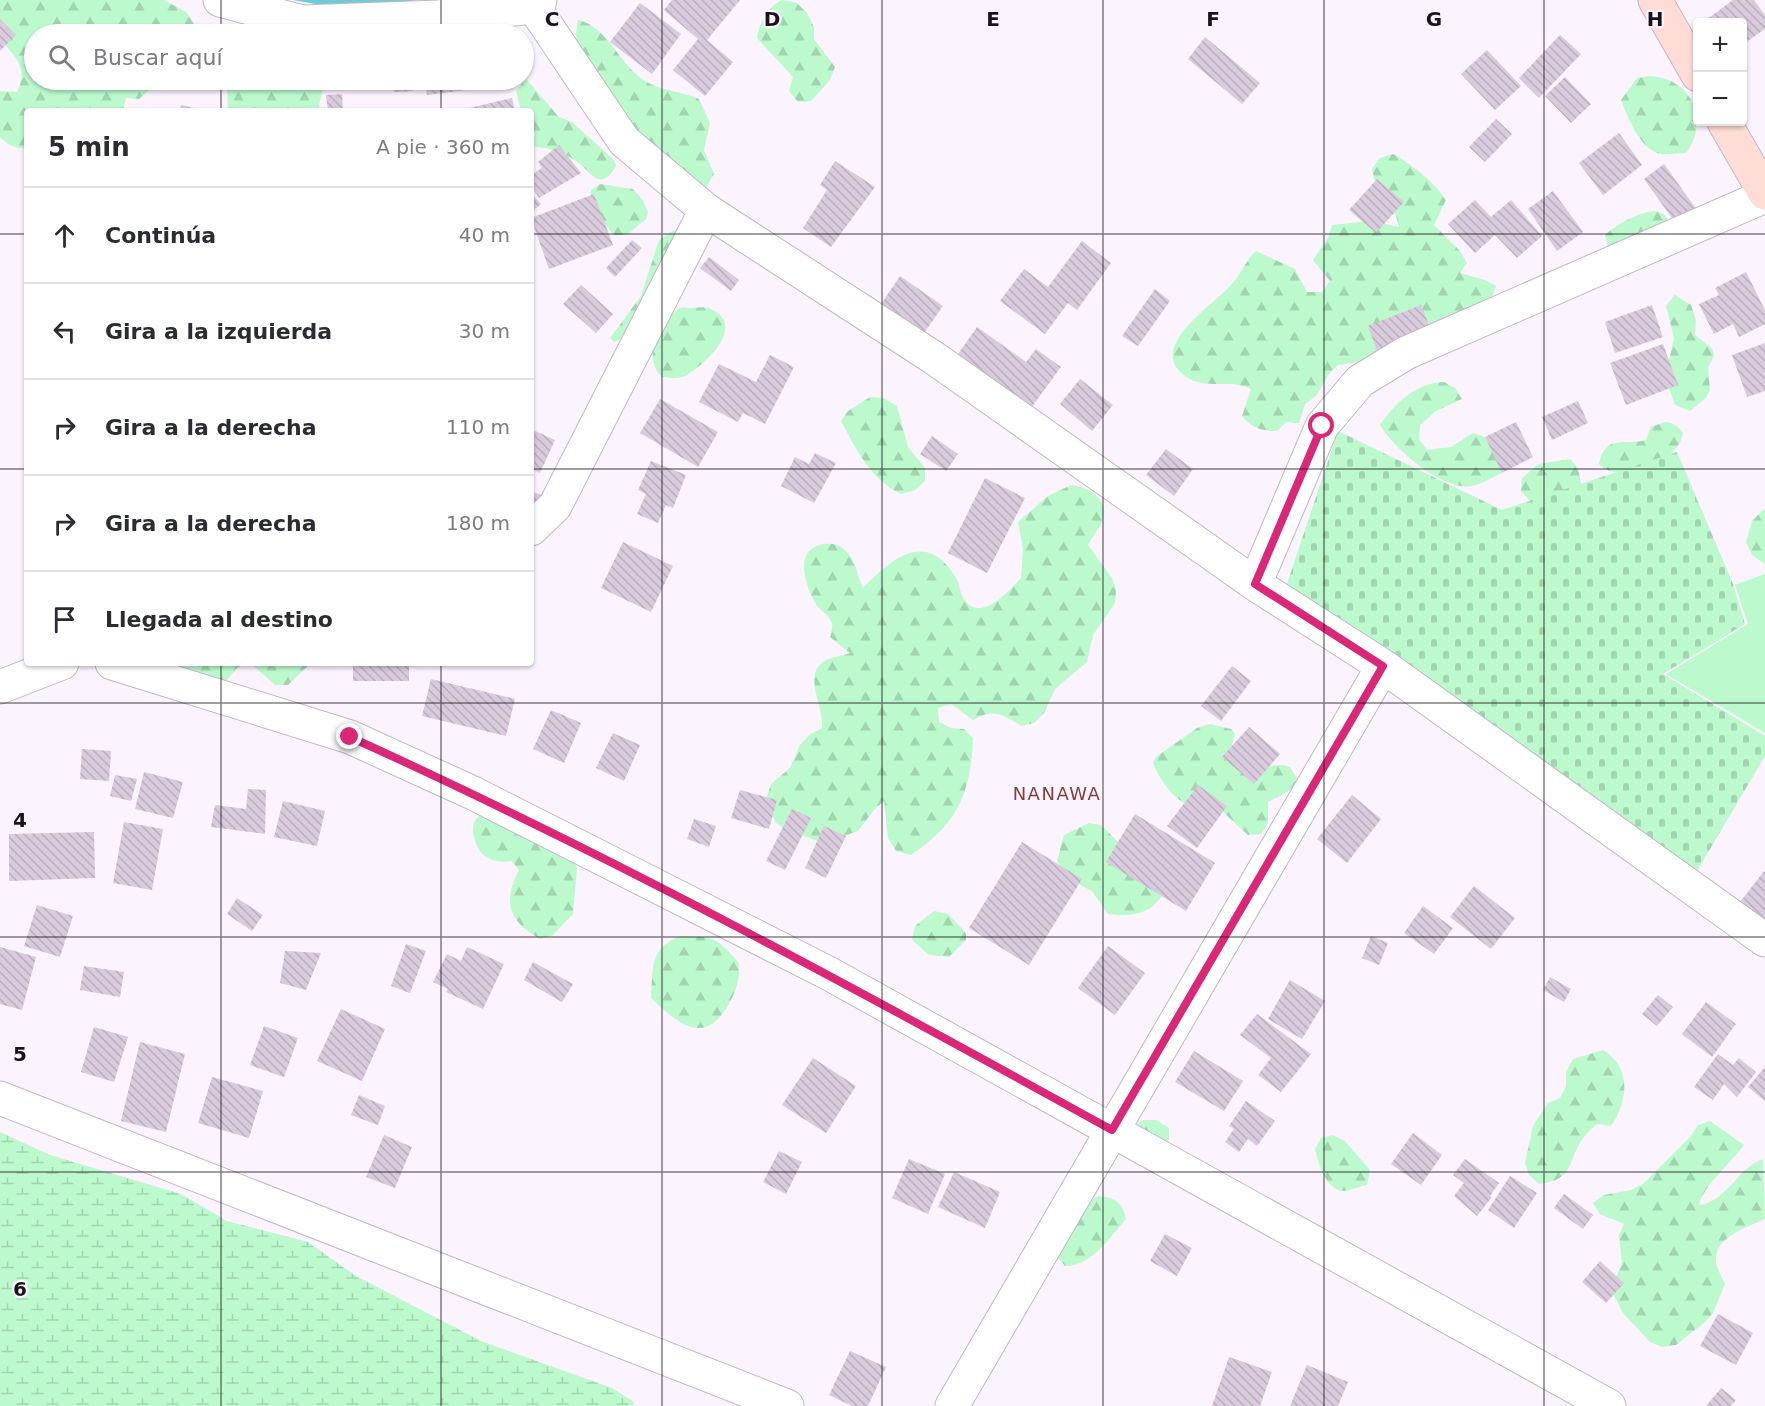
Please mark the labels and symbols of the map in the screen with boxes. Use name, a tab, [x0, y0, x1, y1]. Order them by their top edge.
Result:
text: C	[545, 7, 559, 31]
text: D	[764, 7, 780, 31]
text: E	[986, 7, 1000, 31]
text: F	[1206, 7, 1220, 31]
text: G	[1426, 7, 1442, 31]
text: H	[1647, 7, 1663, 31]
route start	[1308, 412, 1334, 438]
route end	[336, 723, 362, 749]
district label: NANAWA	[1013, 783, 1101, 804]
text: 4	[13, 808, 27, 832]
text: 5	[13, 1042, 27, 1066]
text: 6	[13, 1277, 27, 1301]

